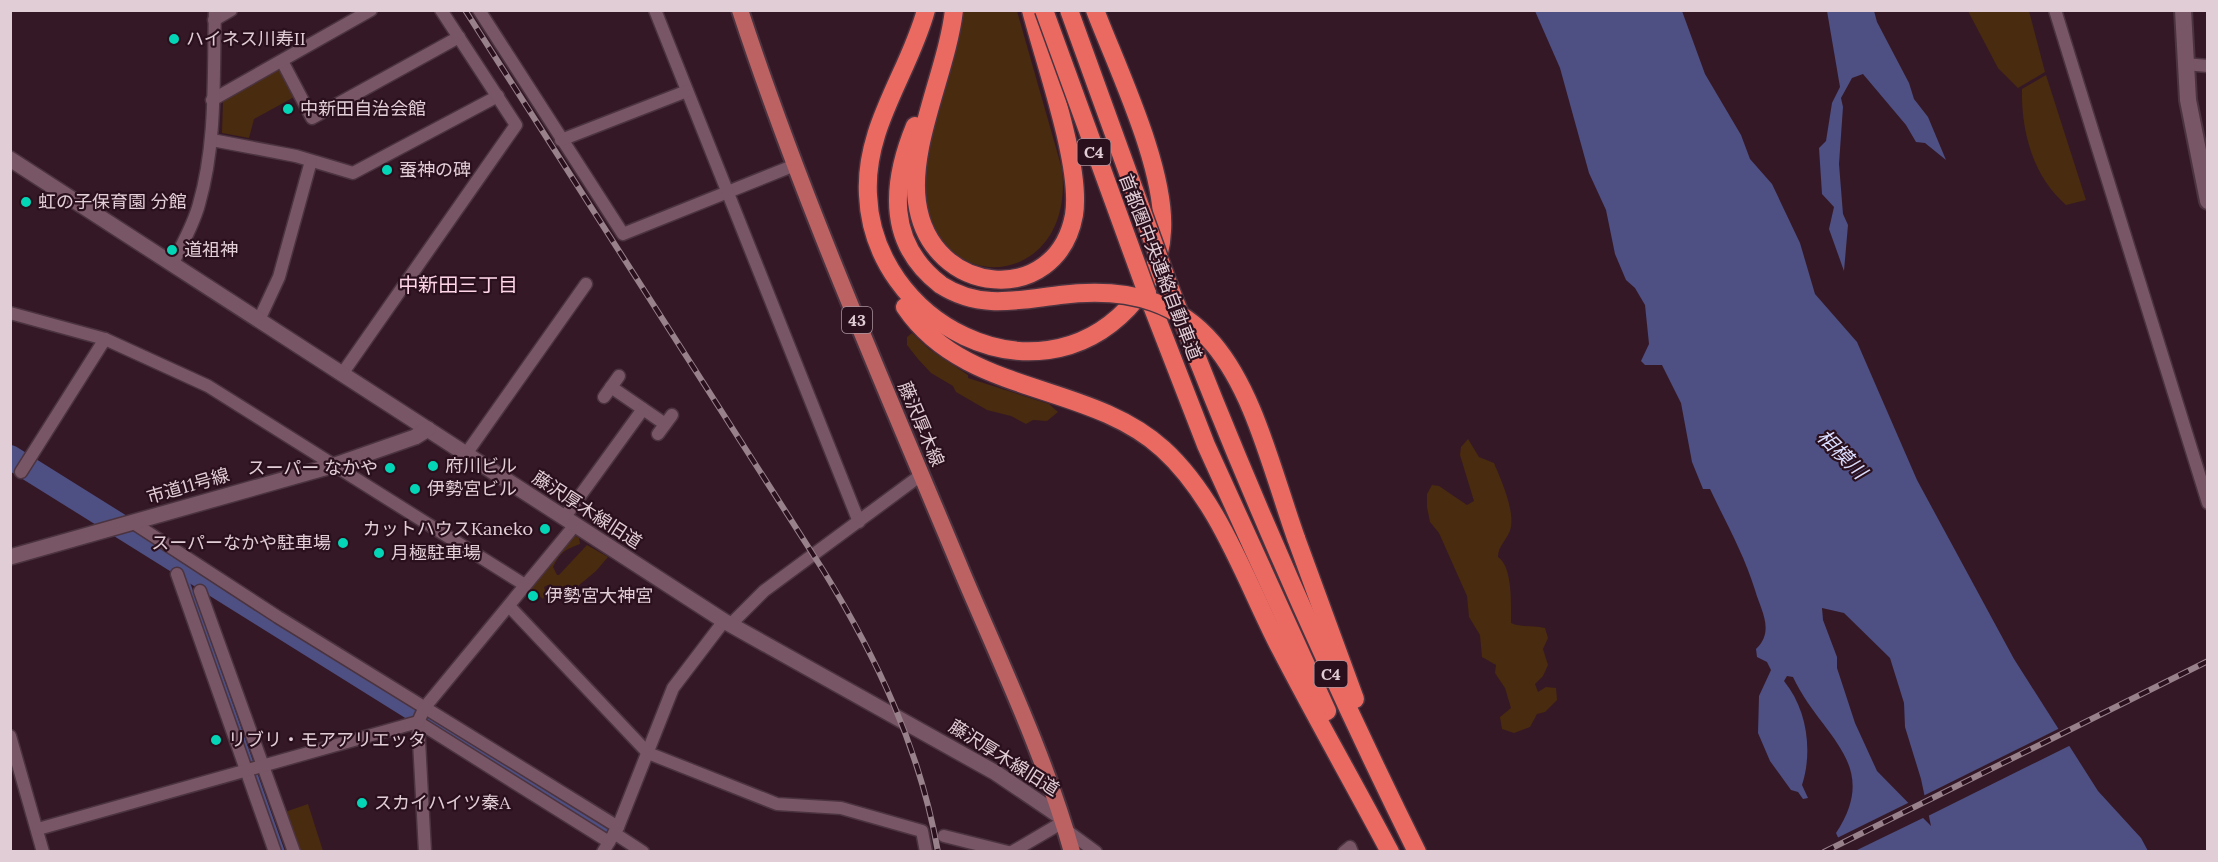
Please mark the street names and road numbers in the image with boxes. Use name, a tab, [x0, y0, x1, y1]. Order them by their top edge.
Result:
road number: C4	[1078, 139, 1110, 165]
street label: 首都圏中央連絡自動車道	[1114, 170, 1207, 363]
road number: 43	[842, 307, 872, 333]
street label: 藤沢厚木線	[893, 378, 950, 470]
street label: 市道11号線	[144, 463, 232, 508]
street label: 藤沢厚木線旧道	[528, 466, 646, 554]
road number: C4	[1314, 661, 1348, 687]
street label: 藤沢厚木線旧道	[945, 714, 1064, 801]

